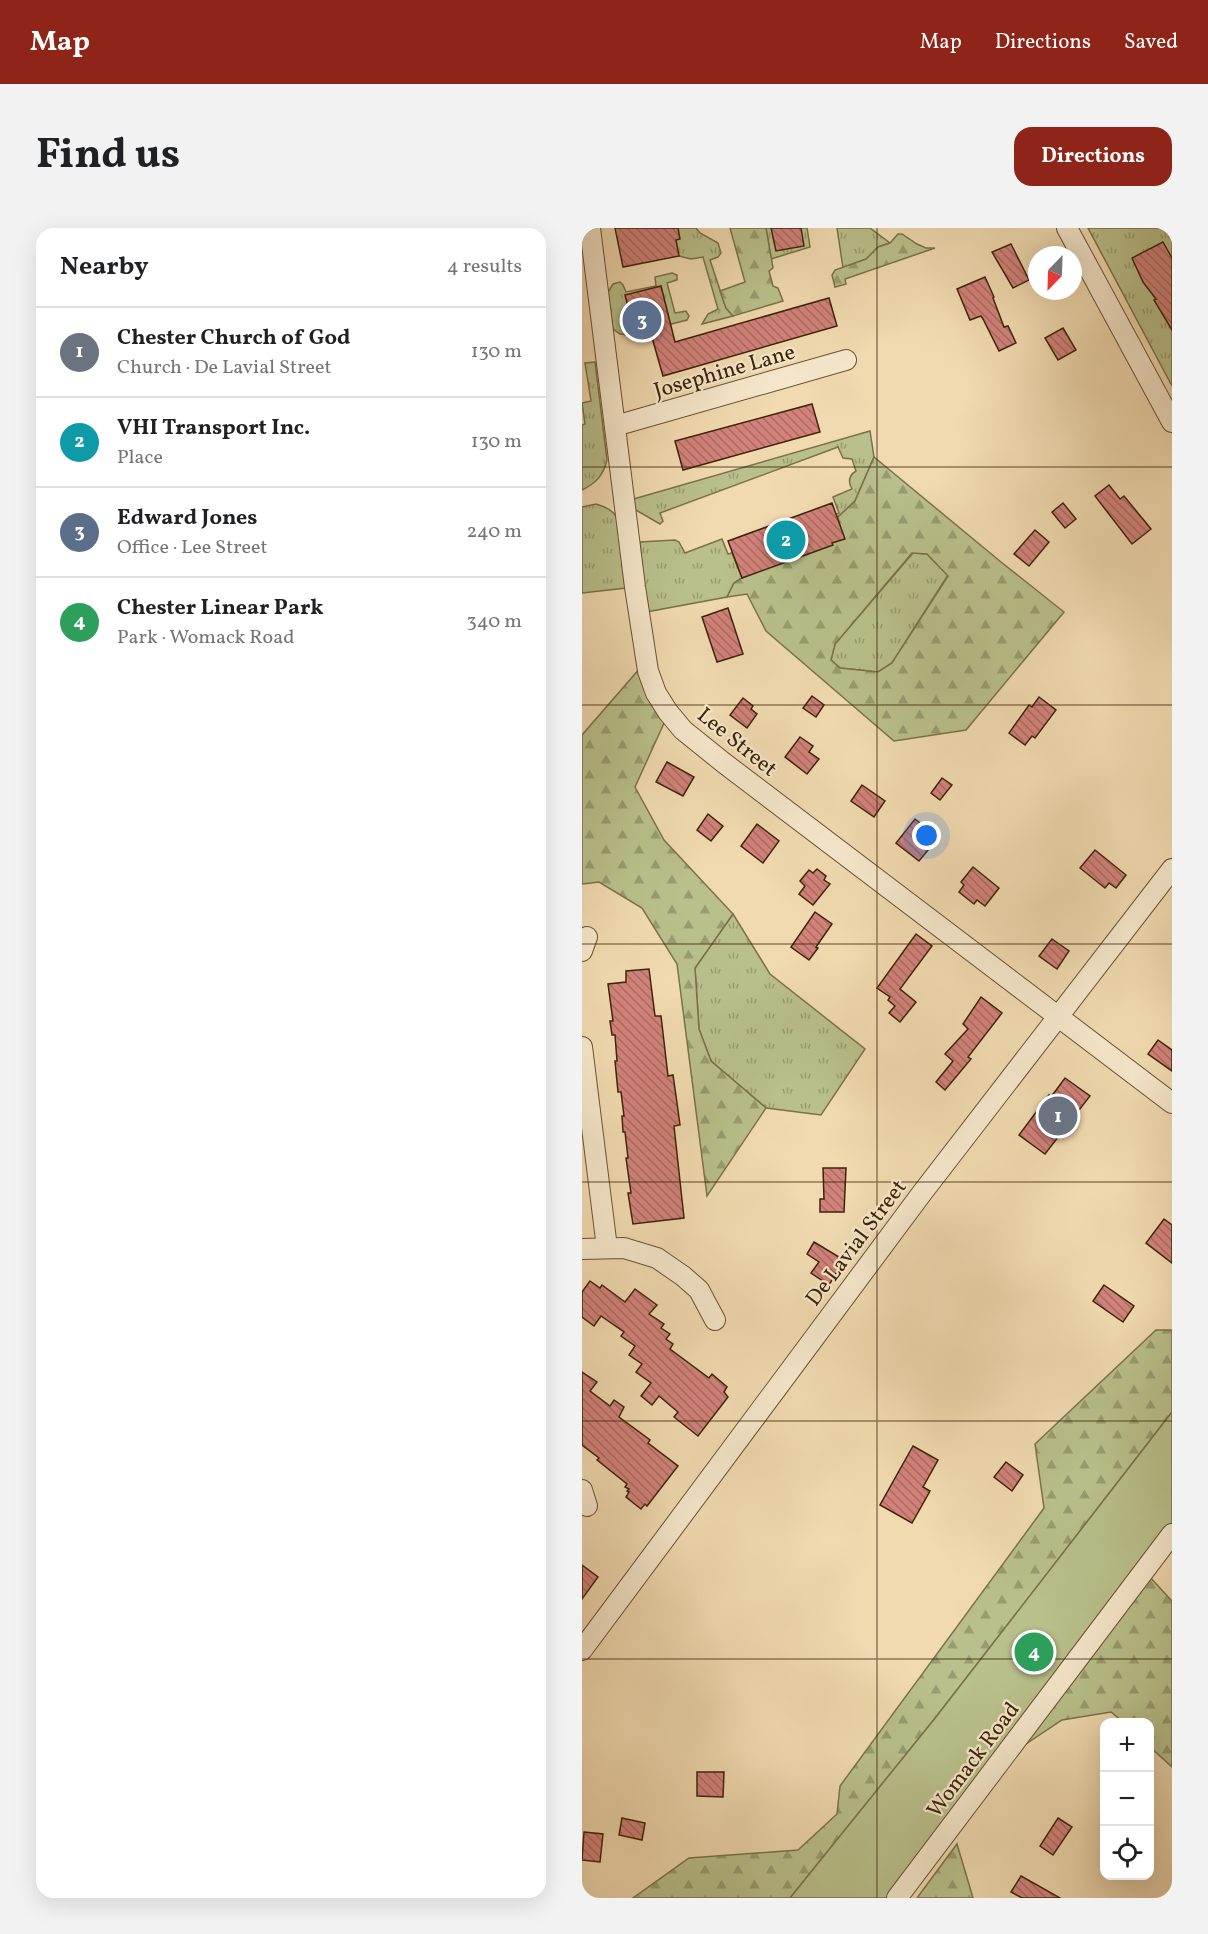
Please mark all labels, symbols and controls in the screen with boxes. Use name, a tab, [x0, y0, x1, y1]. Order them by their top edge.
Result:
text: Map	[30, 23, 90, 62]
text: Map	[920, 28, 962, 57]
text: Directions	[995, 28, 1091, 57]
text: Saved	[1124, 28, 1178, 57]
text: Find us	[36, 127, 180, 186]
button: Directions	[1014, 127, 1172, 186]
north arrow	[1028, 246, 1082, 300]
text: Nearby	[60, 249, 149, 285]
text: 4 results	[447, 253, 522, 281]
pin: 3	[622, 298, 662, 343]
text: Chester Church of God	[117, 323, 350, 354]
street label: Josephine Lane	[650, 337, 799, 407]
text: 1	[75, 338, 84, 366]
text: 130 m	[471, 338, 522, 366]
text: Church · De Lavial Street	[117, 354, 332, 382]
text: VHI Transport Inc.	[117, 413, 310, 444]
text: 2	[74, 428, 85, 456]
text: 130 m	[471, 428, 522, 456]
text: Place	[117, 444, 163, 472]
text: Edward Jones	[117, 503, 257, 534]
text: 3	[74, 518, 85, 546]
text: 240 m	[467, 518, 522, 546]
pin: 2	[766, 518, 806, 562]
text: Office · Lee Street	[117, 534, 268, 562]
text: Chester Linear Park	[117, 593, 324, 624]
text: 4	[73, 608, 86, 636]
text: 340 m	[466, 608, 522, 636]
text: Park · Womack Road	[117, 624, 294, 652]
street label: Lee Street	[690, 701, 783, 785]
your location	[912, 821, 941, 850]
pin: 1	[1038, 1094, 1078, 1138]
street label: De Lavial Street	[799, 1174, 915, 1313]
pin: 4	[1014, 1630, 1054, 1674]
street label: Womack Road	[920, 1696, 1028, 1825]
map controls	[1100, 1718, 1154, 1880]
button: +	[1100, 1718, 1154, 1772]
button: −	[1100, 1772, 1154, 1826]
button: locate	[1100, 1826, 1154, 1880]

